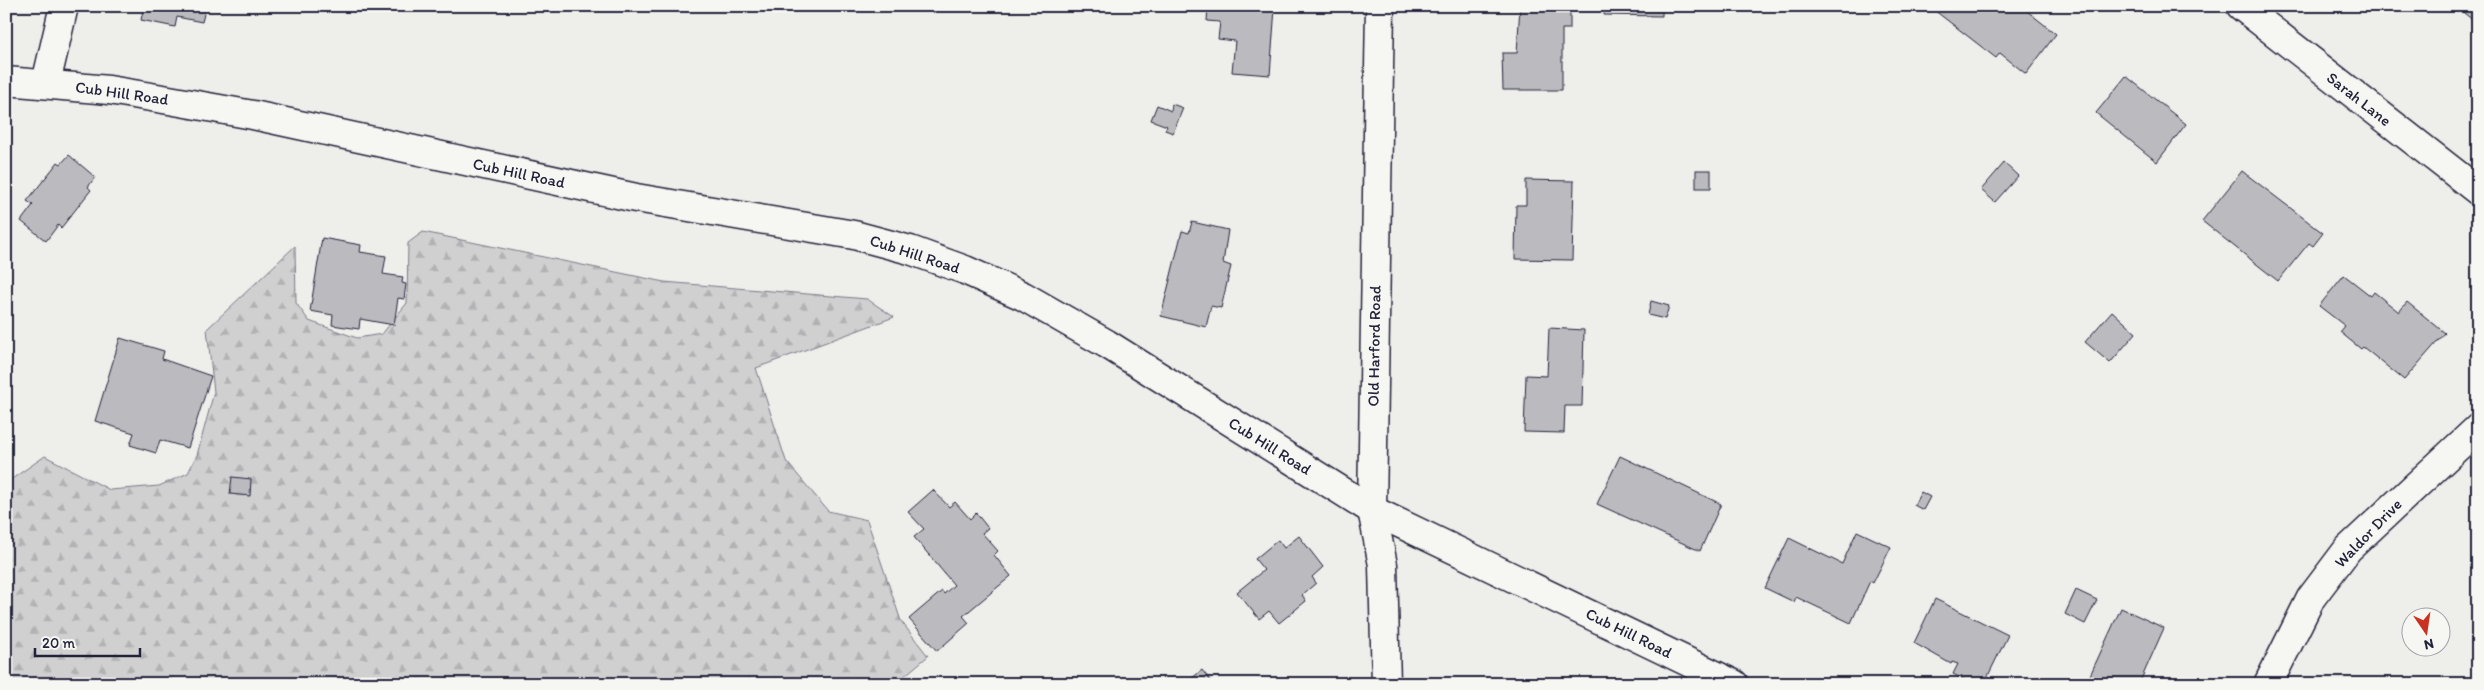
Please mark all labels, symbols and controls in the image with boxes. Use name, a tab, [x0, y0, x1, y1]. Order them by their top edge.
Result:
street label: Sarah Lane	[2323, 68, 2395, 130]
street label: Cub Hill Road	[74, 77, 170, 109]
street label: Cub Hill Road	[471, 154, 567, 192]
street label: Cub Hill Road	[867, 230, 963, 278]
street label: Old Harford Road	[1363, 285, 1385, 407]
street label: Cub Hill Road	[1225, 413, 1315, 479]
street label: Waldor Drive	[2330, 495, 2406, 571]
street label: Cub Hill Road	[1583, 604, 1676, 662]
north arrow	[2402, 608, 2452, 658]
scale bar	[35, 625, 140, 657]
text: 20 m	[42, 634, 76, 652]
text: N	[2422, 635, 2435, 654]

